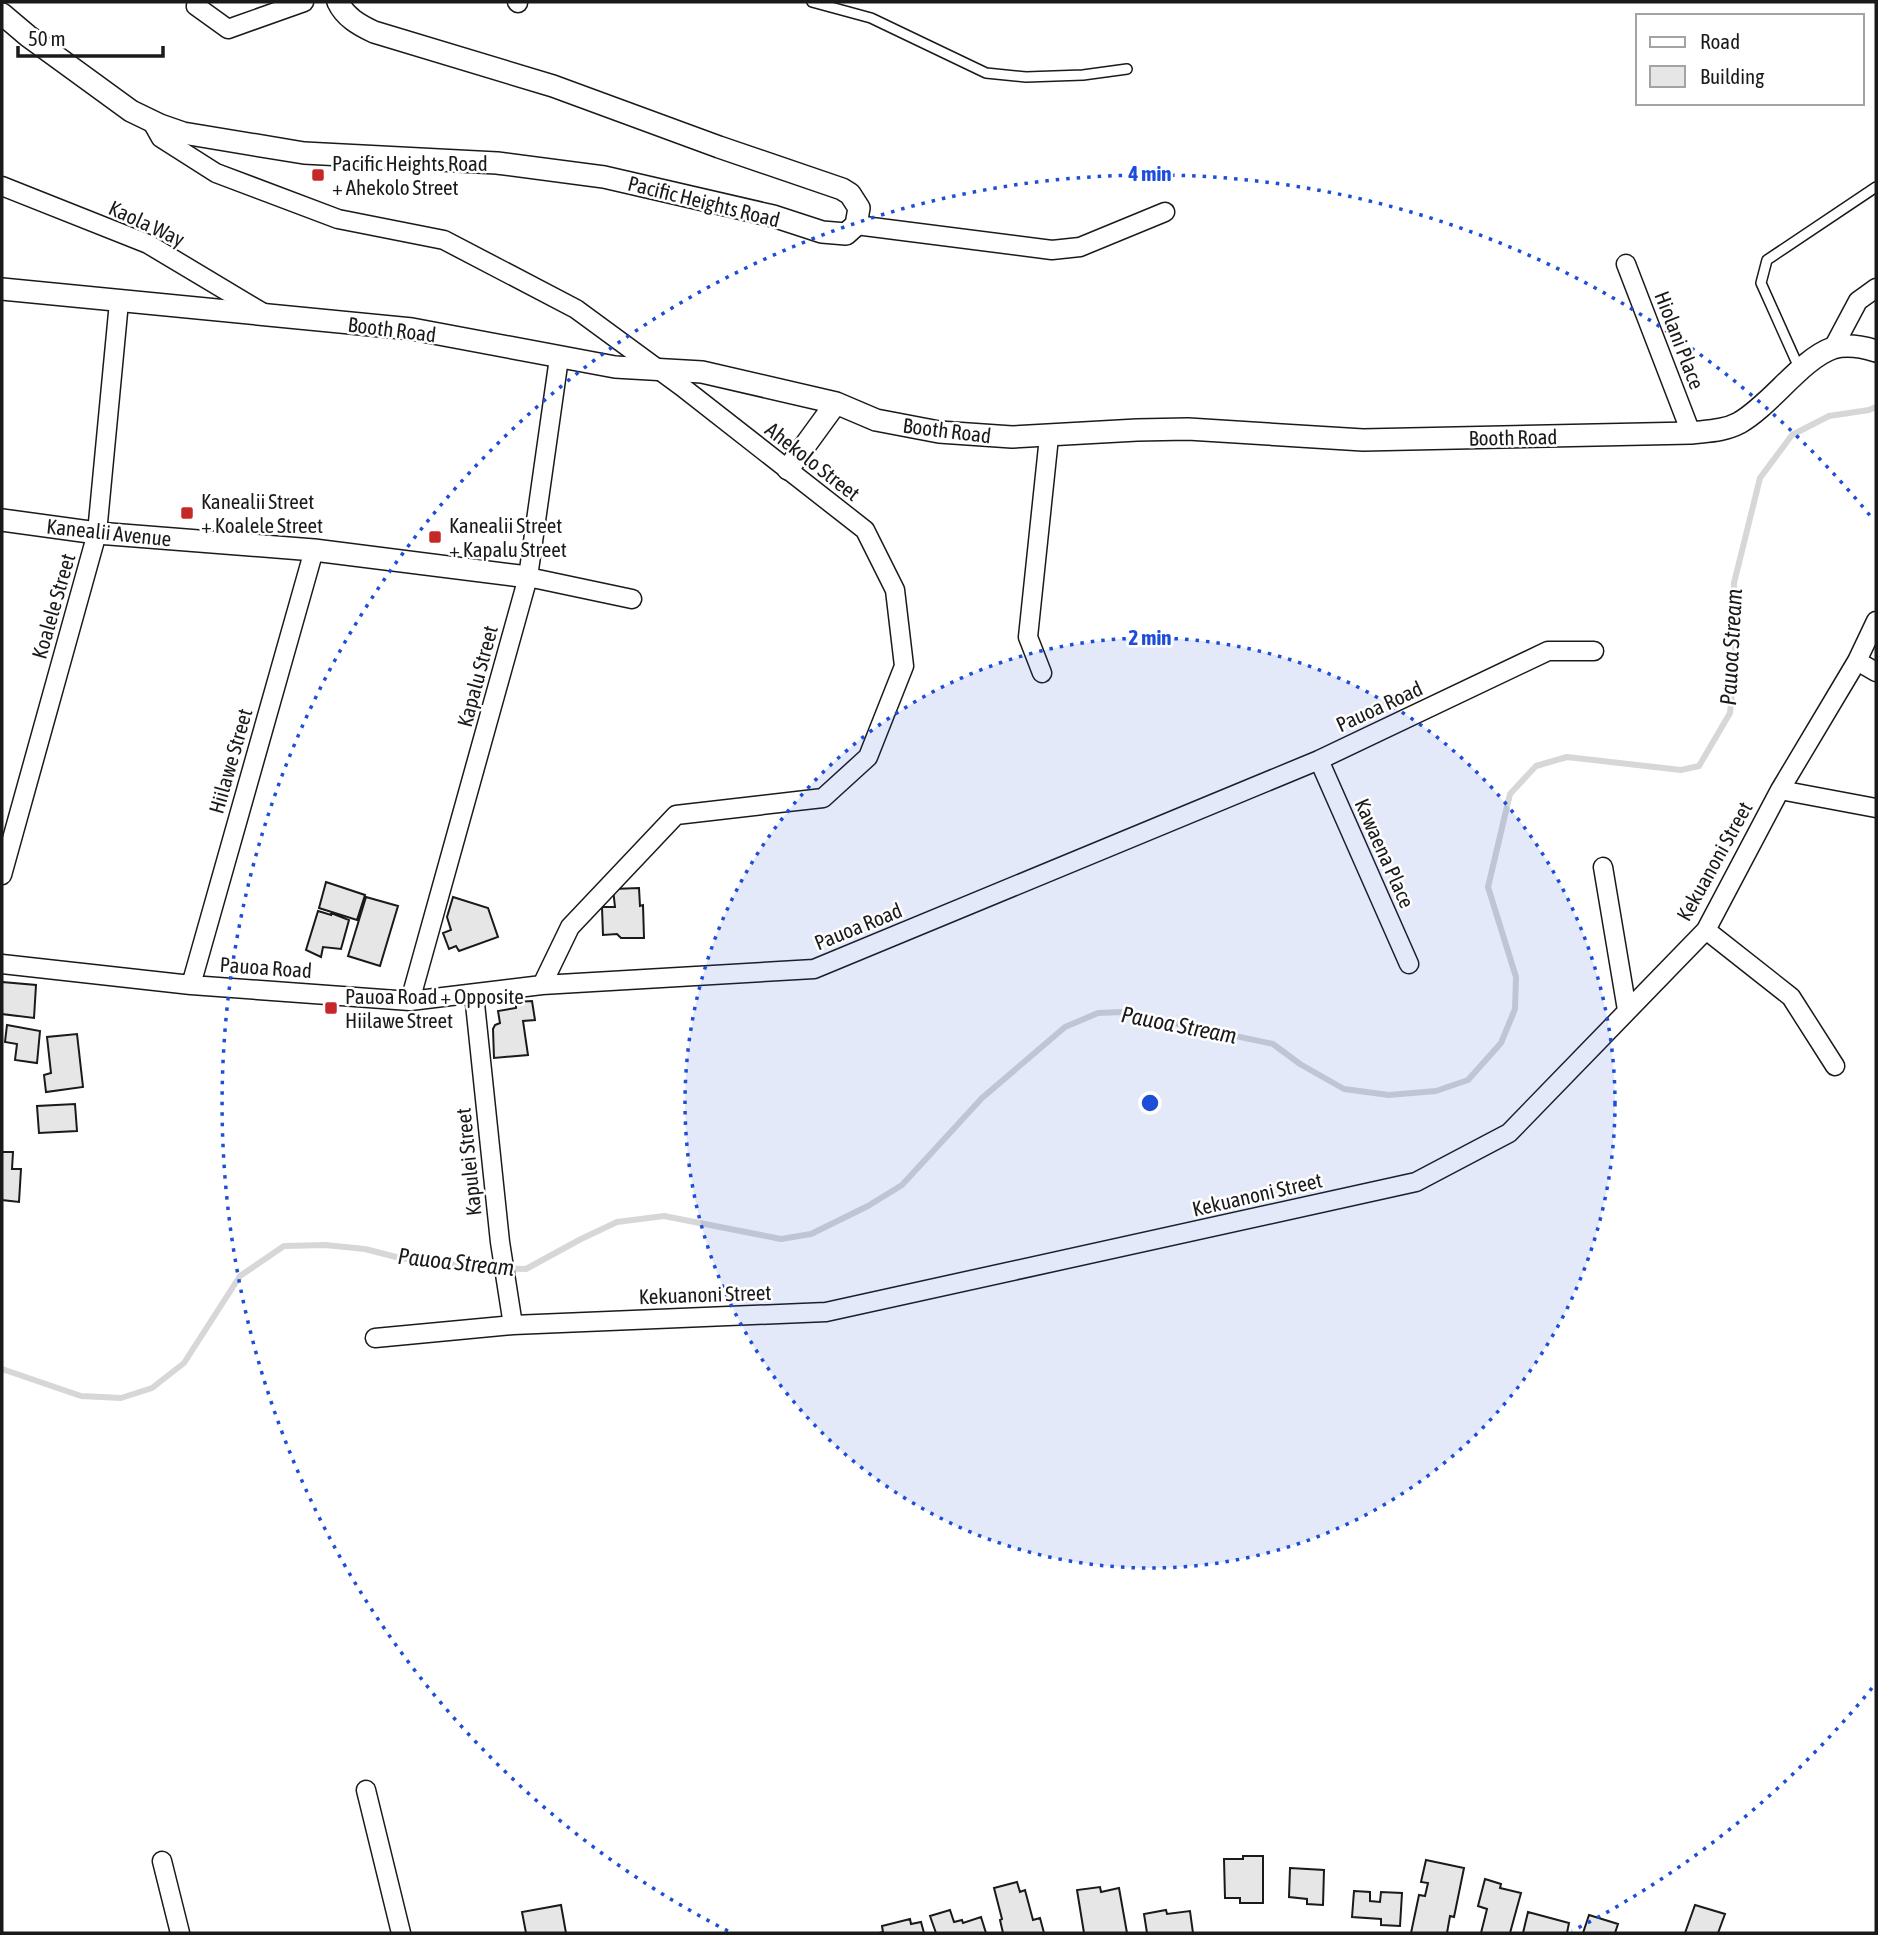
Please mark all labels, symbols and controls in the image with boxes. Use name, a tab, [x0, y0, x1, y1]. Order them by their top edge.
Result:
scale bar	[18, 14, 163, 58]
legend	[1636, 14, 1864, 105]
text: 50 m	[28, 26, 66, 50]
text: Road	[1700, 29, 1740, 53]
text: Building	[1700, 64, 1764, 88]
place label: Pacific Heights Road + Ahekolo Street	[332, 151, 488, 199]
text: 4 min	[1128, 161, 1171, 185]
marker: Pacific Heights Road + Ahekolo Street	[310, 167, 326, 183]
street label: Pacific Heights Road	[626, 171, 782, 231]
street label: Kaola Way	[105, 195, 189, 251]
street label: Hiolani Place	[1650, 288, 1710, 392]
street label: Booth Road	[346, 312, 438, 346]
street label: Booth Road	[901, 413, 993, 447]
street label: Ahekolo Street	[761, 417, 865, 505]
street label: Booth Road	[1468, 424, 1558, 450]
place label: Kanealii Street + Koalele Street	[201, 489, 323, 537]
marker: Kanealii Street + Koalele Street	[179, 505, 195, 521]
place label: Kanealii Street + Kapalu Street	[449, 513, 567, 561]
street label: Kanealii Avenue	[45, 514, 173, 550]
marker: Kanealii Street + Kapalu Street	[427, 529, 443, 545]
street label: Koalele Street	[27, 551, 79, 661]
water label: Pauoa Stream	[1715, 588, 1747, 706]
street label: Kapalu Street	[452, 623, 502, 729]
text: 2 min	[1129, 625, 1171, 649]
street label: Pauoa Road	[1332, 676, 1426, 736]
street label: Hiilawe Street	[204, 706, 256, 816]
street label: Kawaena Place	[1350, 795, 1420, 911]
street label: Kekuanoni Street	[1671, 797, 1757, 925]
street label: Pauoa Road	[811, 898, 905, 954]
street label: Pauoa Road	[219, 952, 313, 982]
place label: Pauoa Road + Opposite Hiilawe Street	[345, 984, 524, 1032]
marker: Pauoa Road + Opposite Hiilawe Street	[323, 1000, 339, 1016]
water label: Pauoa Stream	[1119, 1001, 1239, 1049]
centre of rings	[1138, 1091, 1162, 1115]
street label: Kapulei Street	[450, 1107, 486, 1217]
street label: Kekuanoni Street	[1190, 1167, 1324, 1221]
water label: Pauoa Stream	[396, 1243, 516, 1281]
street label: Kekuanoni Street	[638, 1280, 772, 1308]

